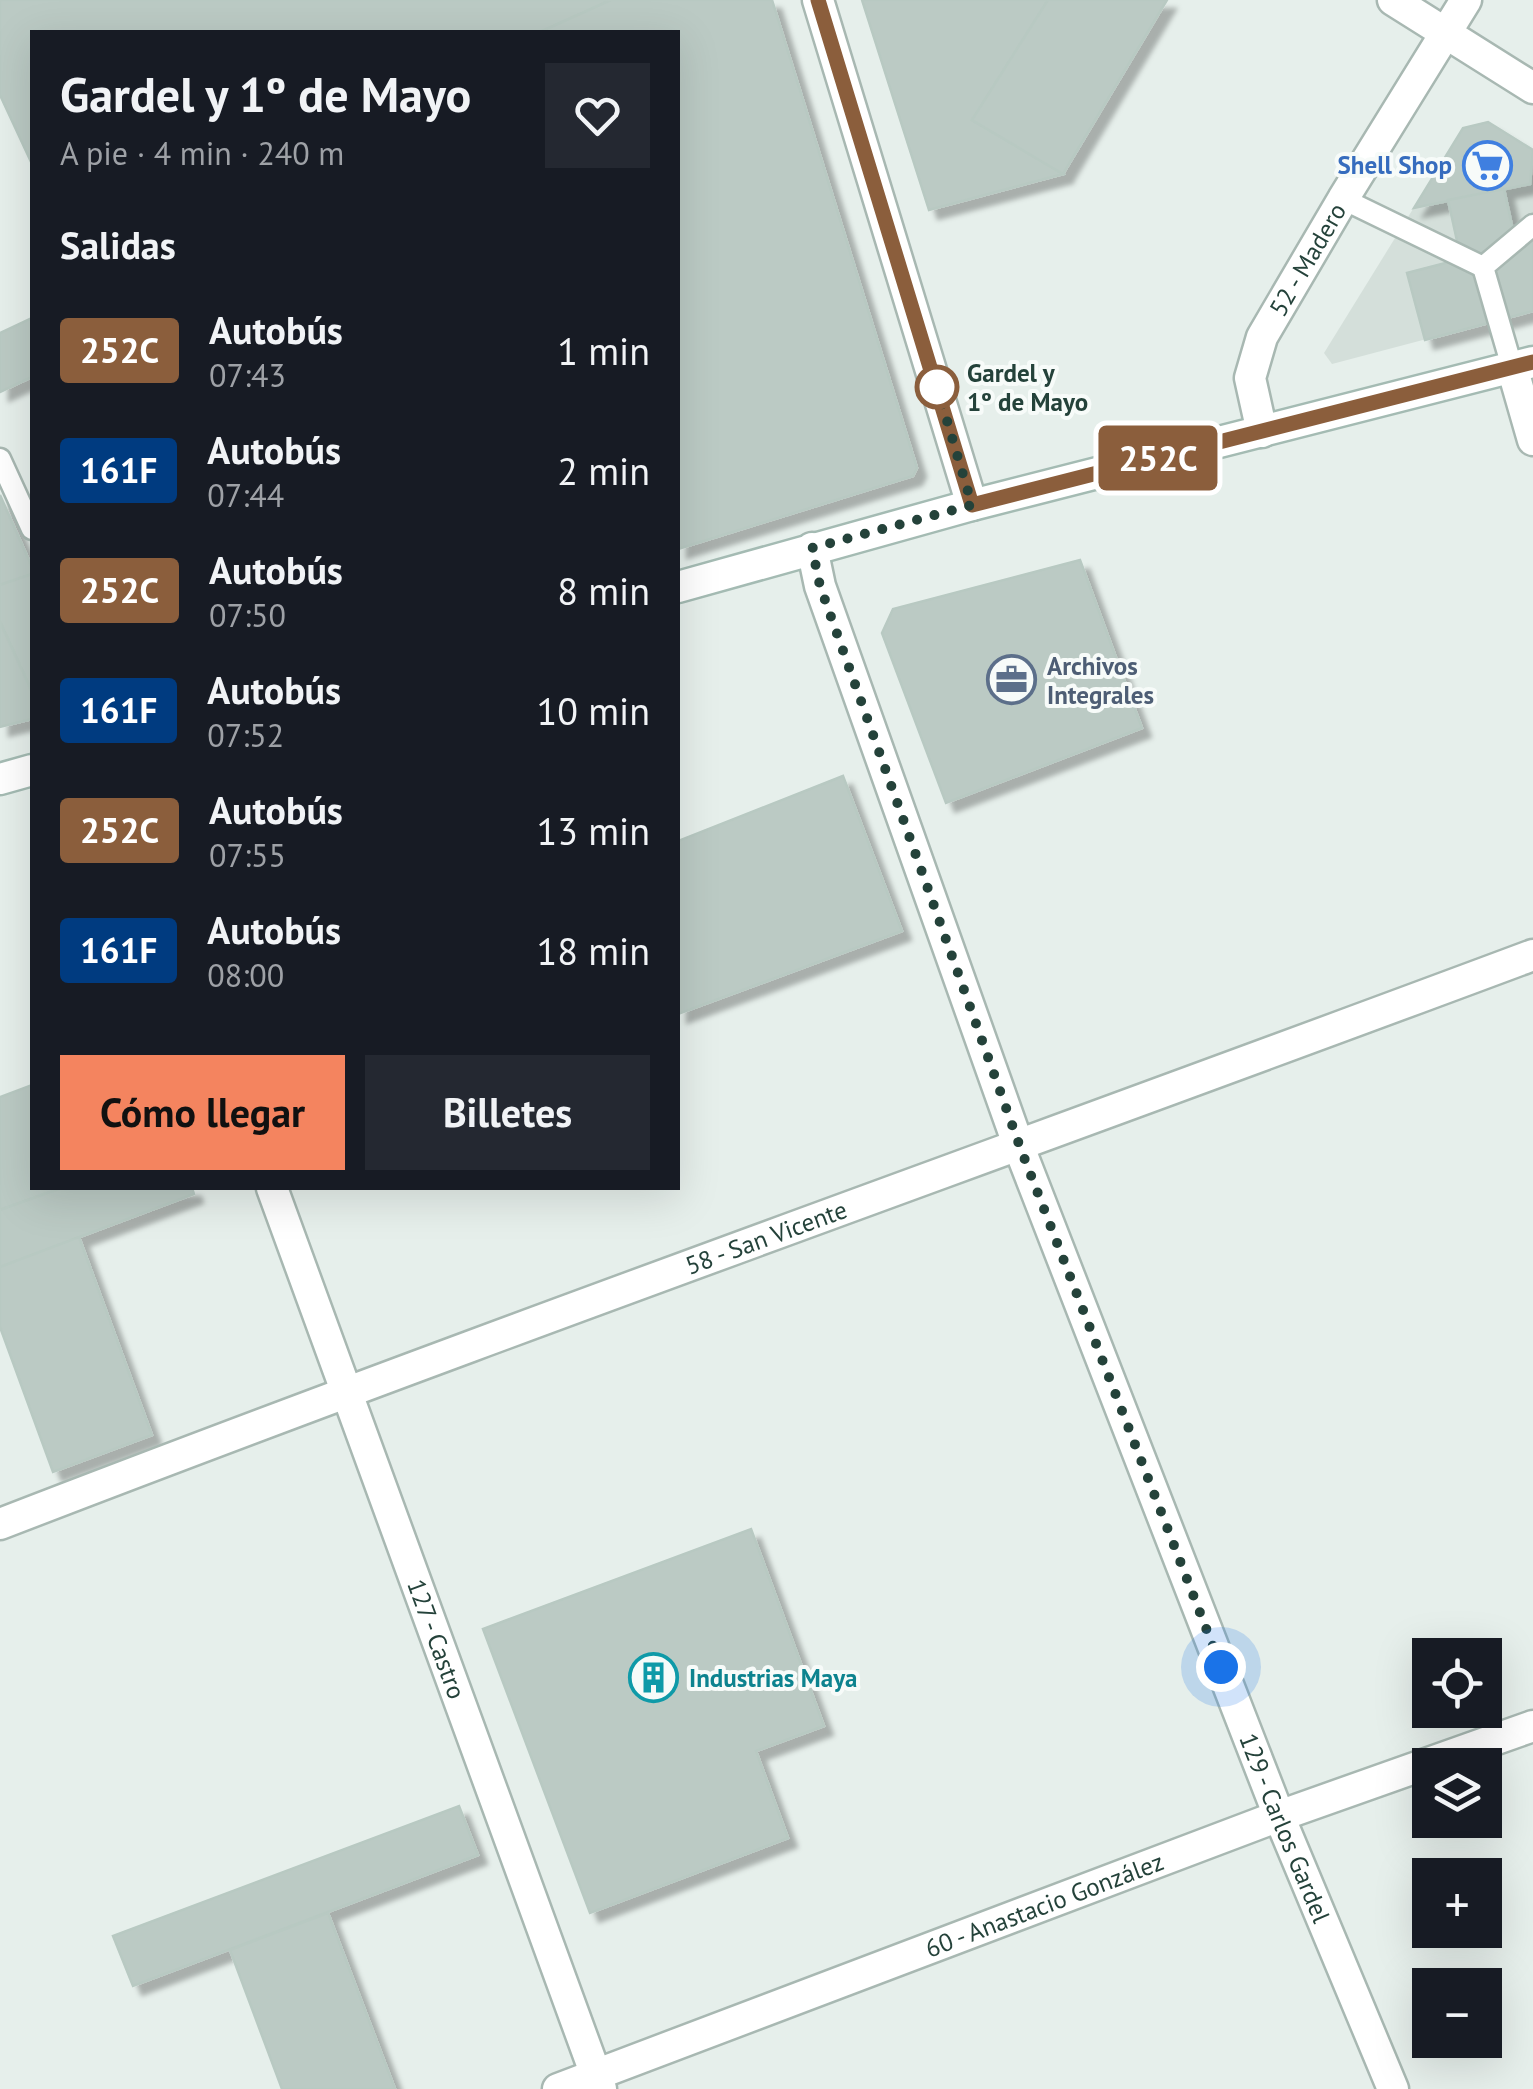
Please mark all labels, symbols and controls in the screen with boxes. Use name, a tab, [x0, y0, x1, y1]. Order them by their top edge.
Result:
text: Gardel y 1º de Mayo	[60, 63, 471, 125]
button: heart	[545, 63, 650, 168]
text: A pie · 4 min · 240 m	[60, 132, 344, 174]
supermarket icon: Shell Shop	[1461, 139, 1513, 191]
place label: Shell Shop	[1338, 149, 1452, 181]
street label: 52 - Madero	[1262, 197, 1353, 322]
text: Salidas	[60, 220, 176, 269]
text: Autobús	[209, 305, 343, 354]
text: 1 min	[557, 326, 650, 375]
text: 252C	[80, 327, 159, 373]
text: 07:43	[209, 354, 286, 396]
place label: Gardel y 1º de Mayo	[967, 357, 1088, 418]
marker: Gardel y 1º de Mayo	[916, 366, 958, 408]
text: Autobús	[207, 425, 341, 474]
line badge: 252C	[1088, 426, 1228, 490]
text: 252C	[1118, 435, 1198, 481]
text: 2 min	[557, 446, 650, 495]
text: 161F	[80, 447, 157, 493]
text: 07:44	[207, 474, 284, 516]
text: Autobús	[209, 545, 343, 594]
text: 8 min	[557, 566, 650, 615]
text: 252C	[80, 567, 159, 613]
text: 07:50	[209, 594, 286, 636]
place label: Archivos Integrales	[1047, 650, 1154, 711]
office icon: Archivos Integrales	[986, 654, 1038, 706]
text: Autobús	[207, 665, 341, 714]
text: 10 min	[537, 686, 650, 735]
text: 161F	[80, 687, 157, 733]
text: 07:52	[207, 714, 284, 756]
text: Autobús	[209, 785, 343, 834]
text: 13 min	[537, 806, 650, 855]
text: 252C	[80, 807, 159, 853]
text: 07:55	[209, 834, 286, 876]
text: Autobús	[207, 905, 341, 954]
text: 18 min	[537, 926, 650, 975]
text: 161F	[80, 927, 157, 973]
text: 08:00	[207, 954, 284, 996]
button: Cómo llegar	[60, 1055, 345, 1170]
button: Billetes	[365, 1055, 650, 1170]
street label: 58 - San Vicente	[681, 1193, 851, 1282]
street label: 127 - Castro	[400, 1575, 473, 1703]
map controls	[1412, 1638, 1502, 2058]
button: locate	[1412, 1638, 1502, 1728]
your location	[1196, 1642, 1246, 1692]
building icon: Industrias Maya	[628, 1652, 680, 1704]
place label: Industrias Maya	[689, 1662, 857, 1694]
street label: 129 - Carlos Gardel	[1232, 1728, 1338, 1928]
button: layers	[1412, 1748, 1502, 1838]
street label: 60 - Anastacio González	[921, 1845, 1168, 1964]
button: +	[1412, 1858, 1502, 1948]
button: −	[1412, 1968, 1502, 2058]

